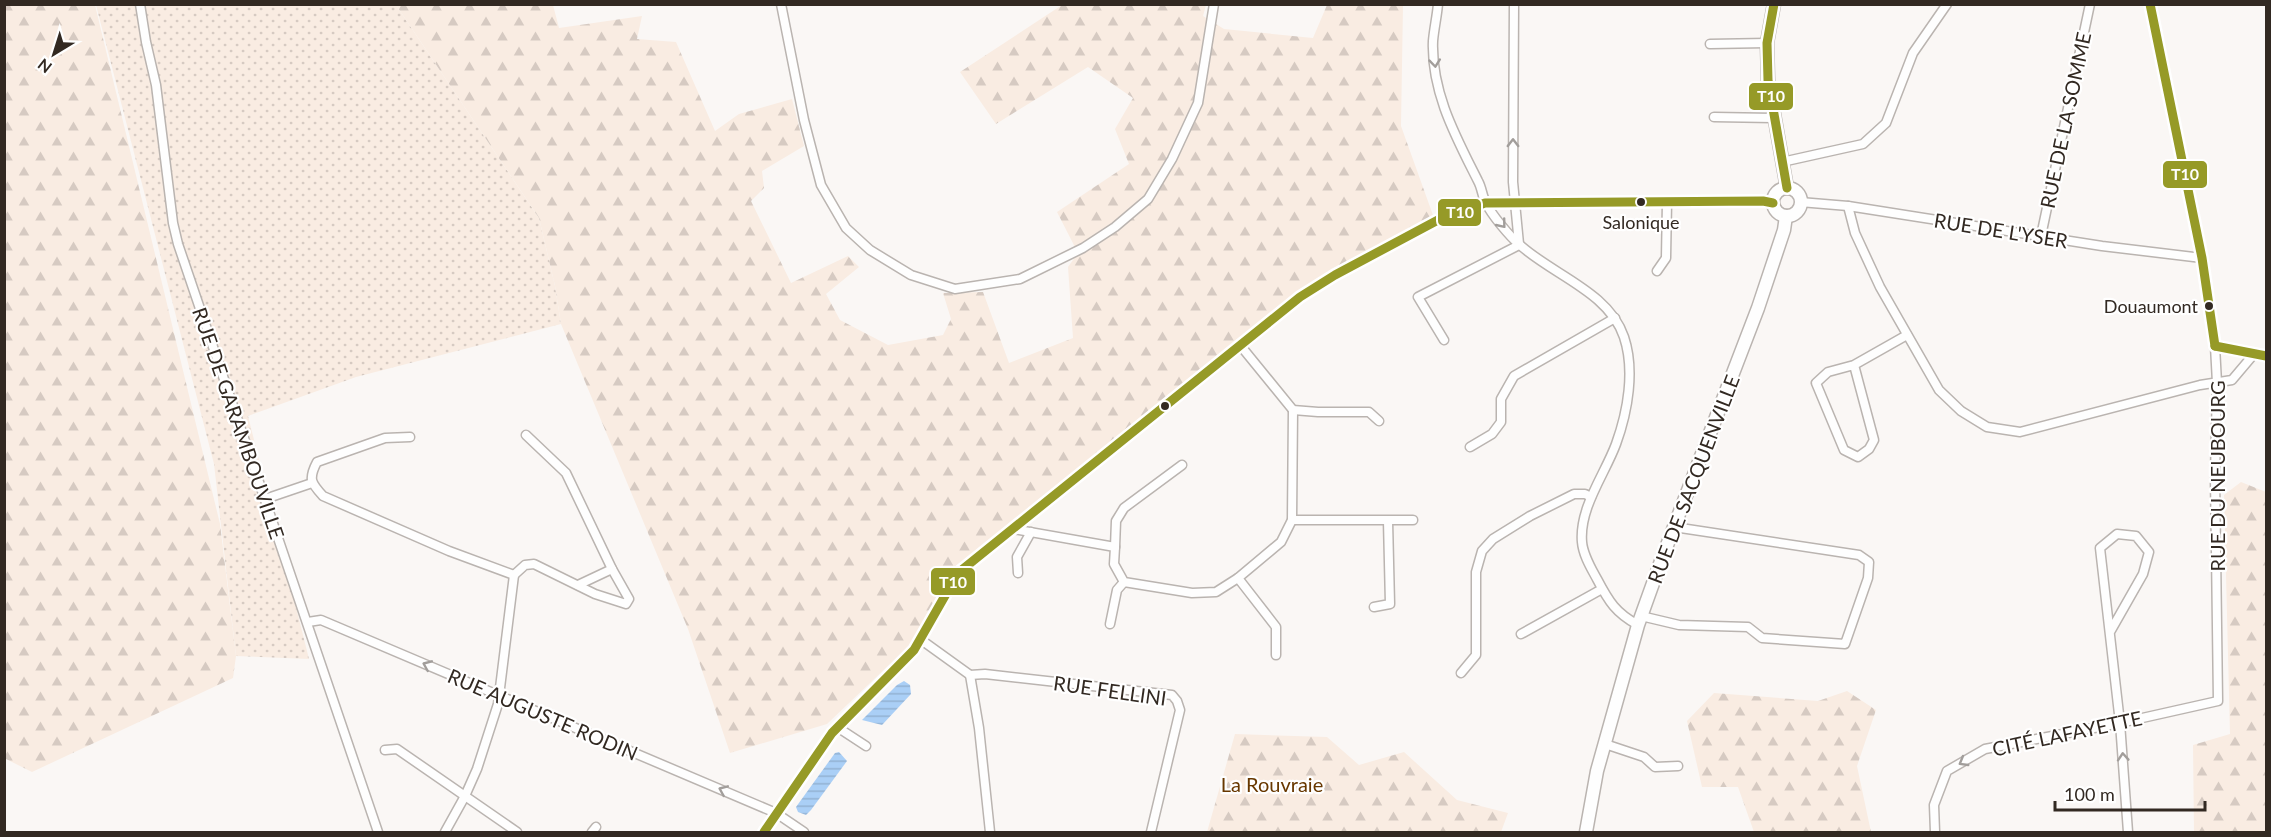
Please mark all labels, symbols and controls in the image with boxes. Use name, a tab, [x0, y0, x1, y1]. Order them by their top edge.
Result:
north arrow	[24, 24, 84, 84]
street label: RUE DE LA SOMME	[2035, 30, 2095, 210]
text: N	[34, 55, 55, 77]
one-way arrow	[1428, 58, 1441, 67]
line badge: T10	[1748, 82, 1794, 111]
text: T10	[1757, 86, 1785, 105]
one-way arrow	[1507, 138, 1519, 147]
line badge: T10	[2162, 160, 2208, 189]
text: T10	[2171, 164, 2199, 183]
marker: Salonique	[1635, 196, 1647, 208]
line badge: T10	[1437, 198, 1482, 227]
text: T10	[1446, 202, 1474, 221]
street label: RUE DE L'YSER	[1932, 208, 2070, 252]
place label: Salonique	[1602, 211, 1680, 233]
one-way arrow	[1495, 217, 1506, 228]
place label: Douaumont	[2104, 295, 2199, 317]
marker: Douaumont	[2203, 300, 2215, 312]
street label: RUE DE GARAMBOUVILLE	[188, 304, 290, 542]
street label: RUE DE SACQUENVILLE	[1642, 371, 1744, 587]
street label: RUE DU NEUBOURG	[2205, 380, 2229, 572]
unlabelled marker	[1159, 400, 1171, 412]
line badge: T10	[930, 567, 976, 596]
text: T10	[939, 572, 967, 591]
one-way arrow	[422, 660, 433, 672]
street label: RUE AUGUSTE RODIN	[444, 663, 642, 765]
street label: RUE FELLINI	[1052, 670, 1168, 710]
street label: CITÉ LAFAYETTE	[1990, 705, 2144, 761]
one-way arrow	[2117, 752, 2130, 761]
one-way arrow	[1959, 755, 1969, 766]
park label: La Rouvraie	[1221, 772, 1323, 796]
scale bar	[2055, 774, 2205, 812]
text: 100 m	[2064, 783, 2115, 805]
one-way arrow	[718, 785, 729, 797]

